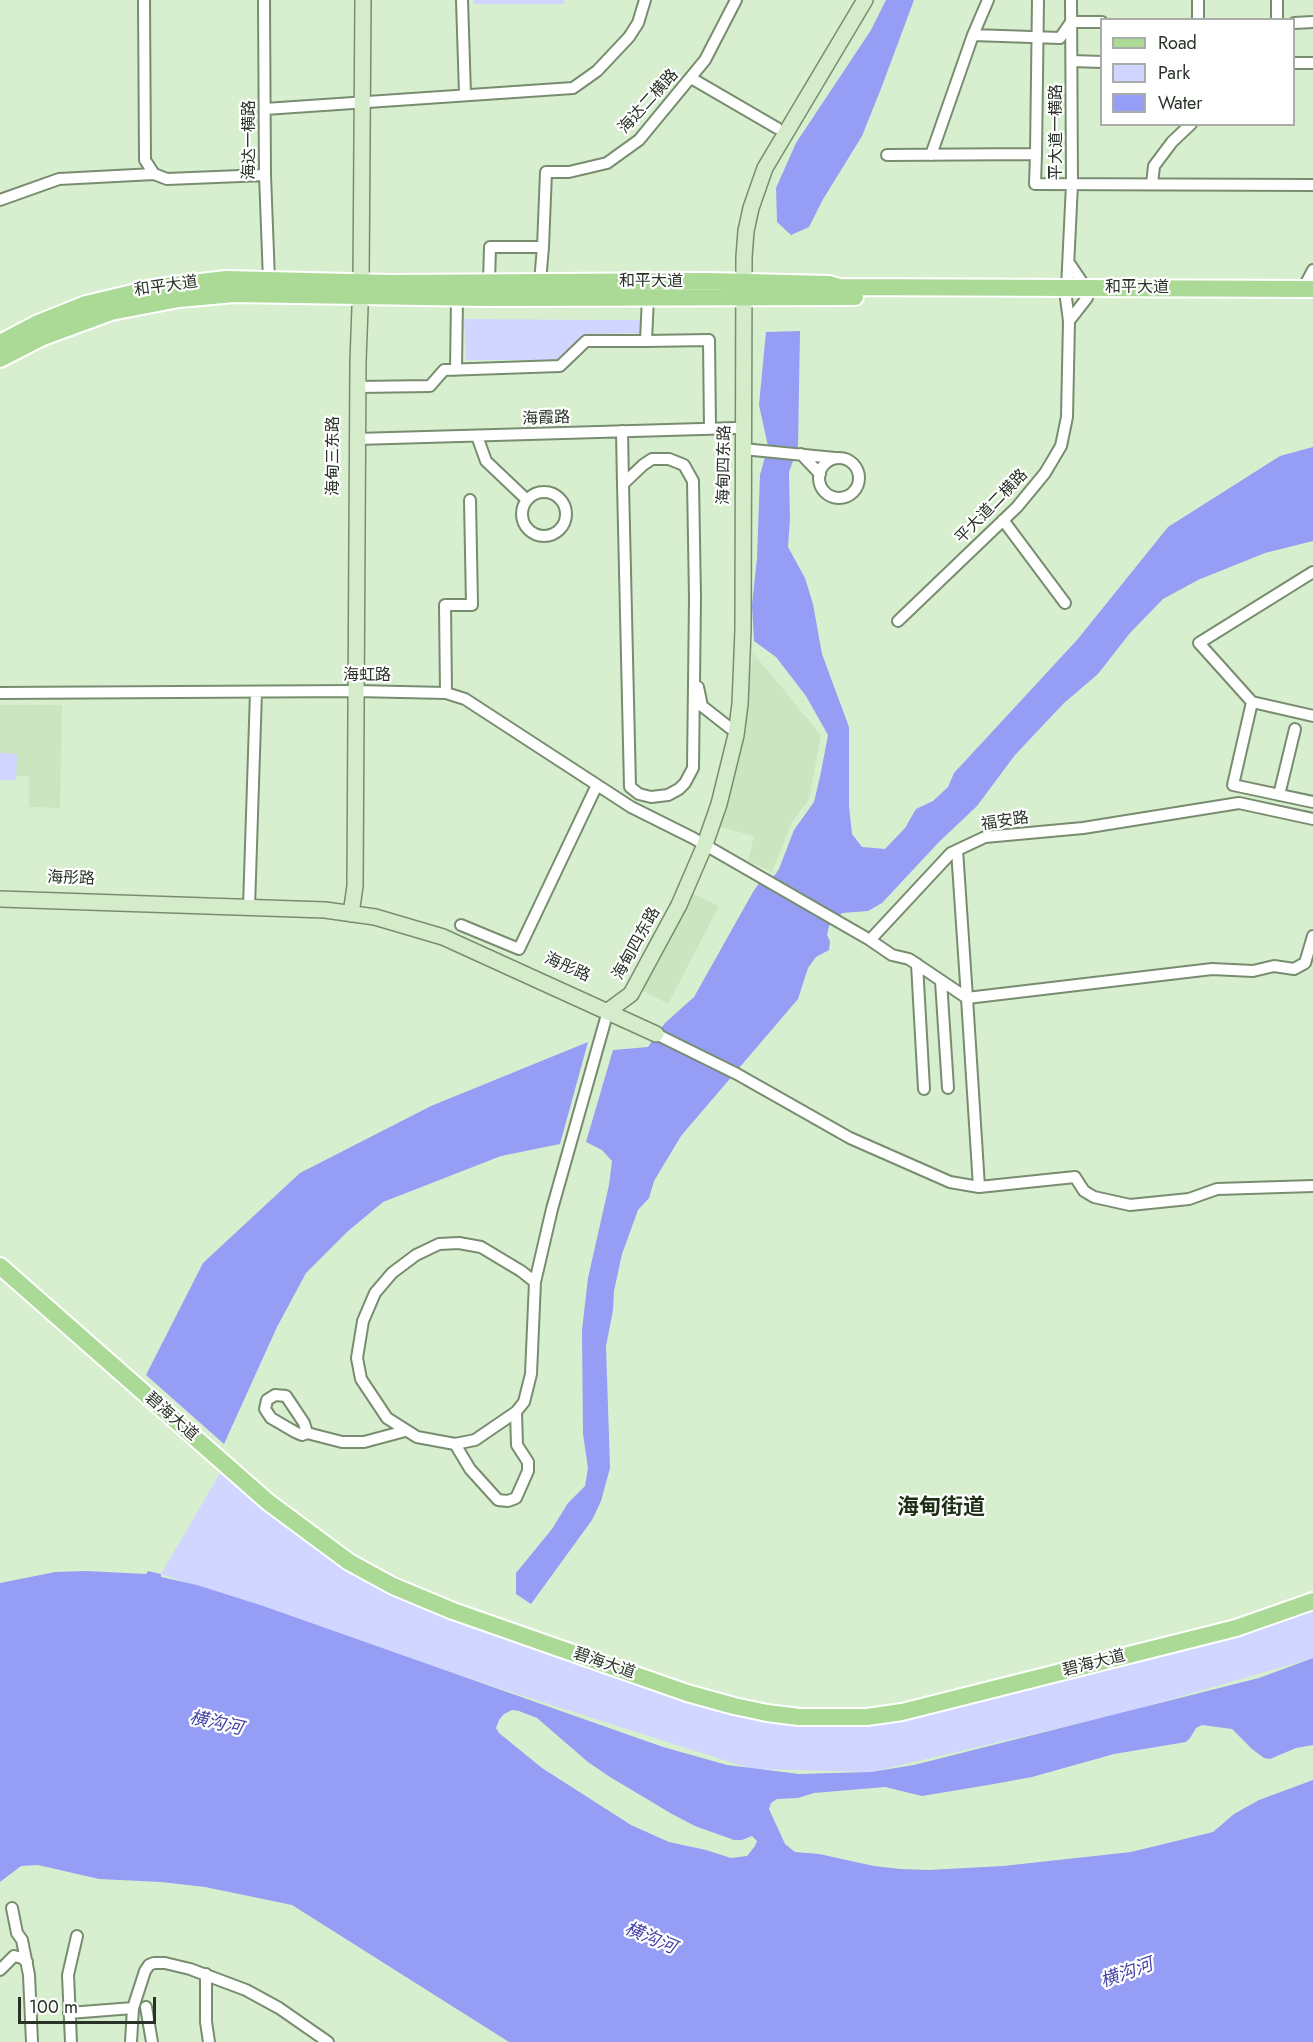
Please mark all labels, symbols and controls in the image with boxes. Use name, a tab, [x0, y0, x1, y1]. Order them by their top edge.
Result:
legend	[1100, 18, 1295, 126]
text: Road	[1158, 30, 1197, 56]
text: Park	[1158, 60, 1190, 86]
street label: 海达二横路	[615, 66, 683, 138]
street label: 平大道一横路	[1047, 84, 1067, 180]
text: Water	[1158, 90, 1202, 116]
street label: 海达一横路	[240, 100, 260, 180]
street label: 和平大道	[619, 272, 683, 292]
street label: 和平大道	[133, 273, 199, 301]
street label: 和平大道	[1105, 278, 1169, 298]
street label: 海霞路	[522, 409, 570, 429]
street label: 海甸三东路	[324, 416, 344, 496]
street label: 海甸四东路	[715, 425, 735, 505]
street label: 平大道二横路	[952, 466, 1032, 548]
street label: 海虹路	[343, 666, 391, 686]
street label: 福安路	[980, 809, 1030, 835]
street label: 海彤路	[47, 869, 95, 889]
street label: 海甸四东路	[609, 904, 665, 984]
street label: 海彤路	[541, 949, 593, 987]
street label: 碧海大道	[141, 1389, 201, 1445]
district label: 海甸街道	[897, 1496, 985, 1522]
street label: 碧海大道	[571, 1645, 637, 1683]
street label: 碧海大道	[1061, 1647, 1127, 1681]
water label: 横沟河	[187, 1707, 245, 1741]
water label: 横沟河	[621, 1919, 679, 1959]
water label: 横沟河	[1098, 1955, 1156, 1993]
scale bar	[21, 1985, 159, 2023]
text: 100 m	[29, 1994, 78, 2020]

